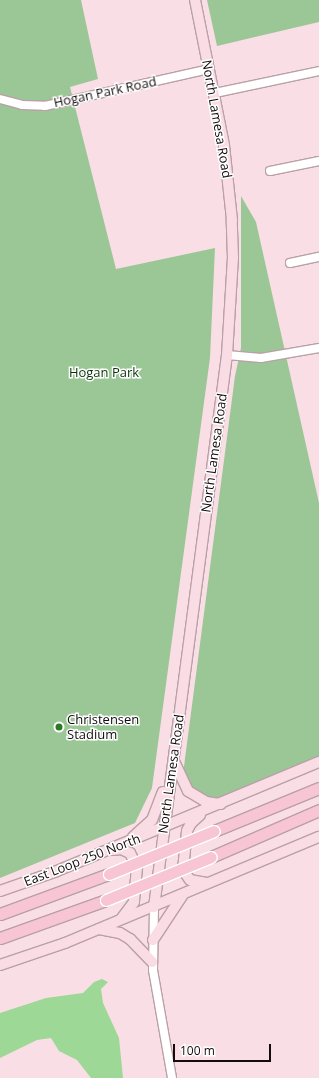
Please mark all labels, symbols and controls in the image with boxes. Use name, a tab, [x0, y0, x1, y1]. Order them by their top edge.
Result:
street label: North Lamesa Road	[199, 59, 235, 179]
street label: Hogan Park Road	[52, 73, 158, 111]
park label: Hogan Park	[69, 364, 139, 380]
street label: North Lamesa Road	[198, 392, 230, 514]
place label: Christensen Stadium	[67, 712, 139, 743]
street label: North Lamesa Road	[155, 713, 187, 835]
marker: Christensen Stadium	[54, 722, 64, 732]
street label: East Loop 250 North	[22, 831, 142, 889]
scale bar	[175, 1036, 273, 1062]
text: 100 m	[180, 1042, 215, 1059]

